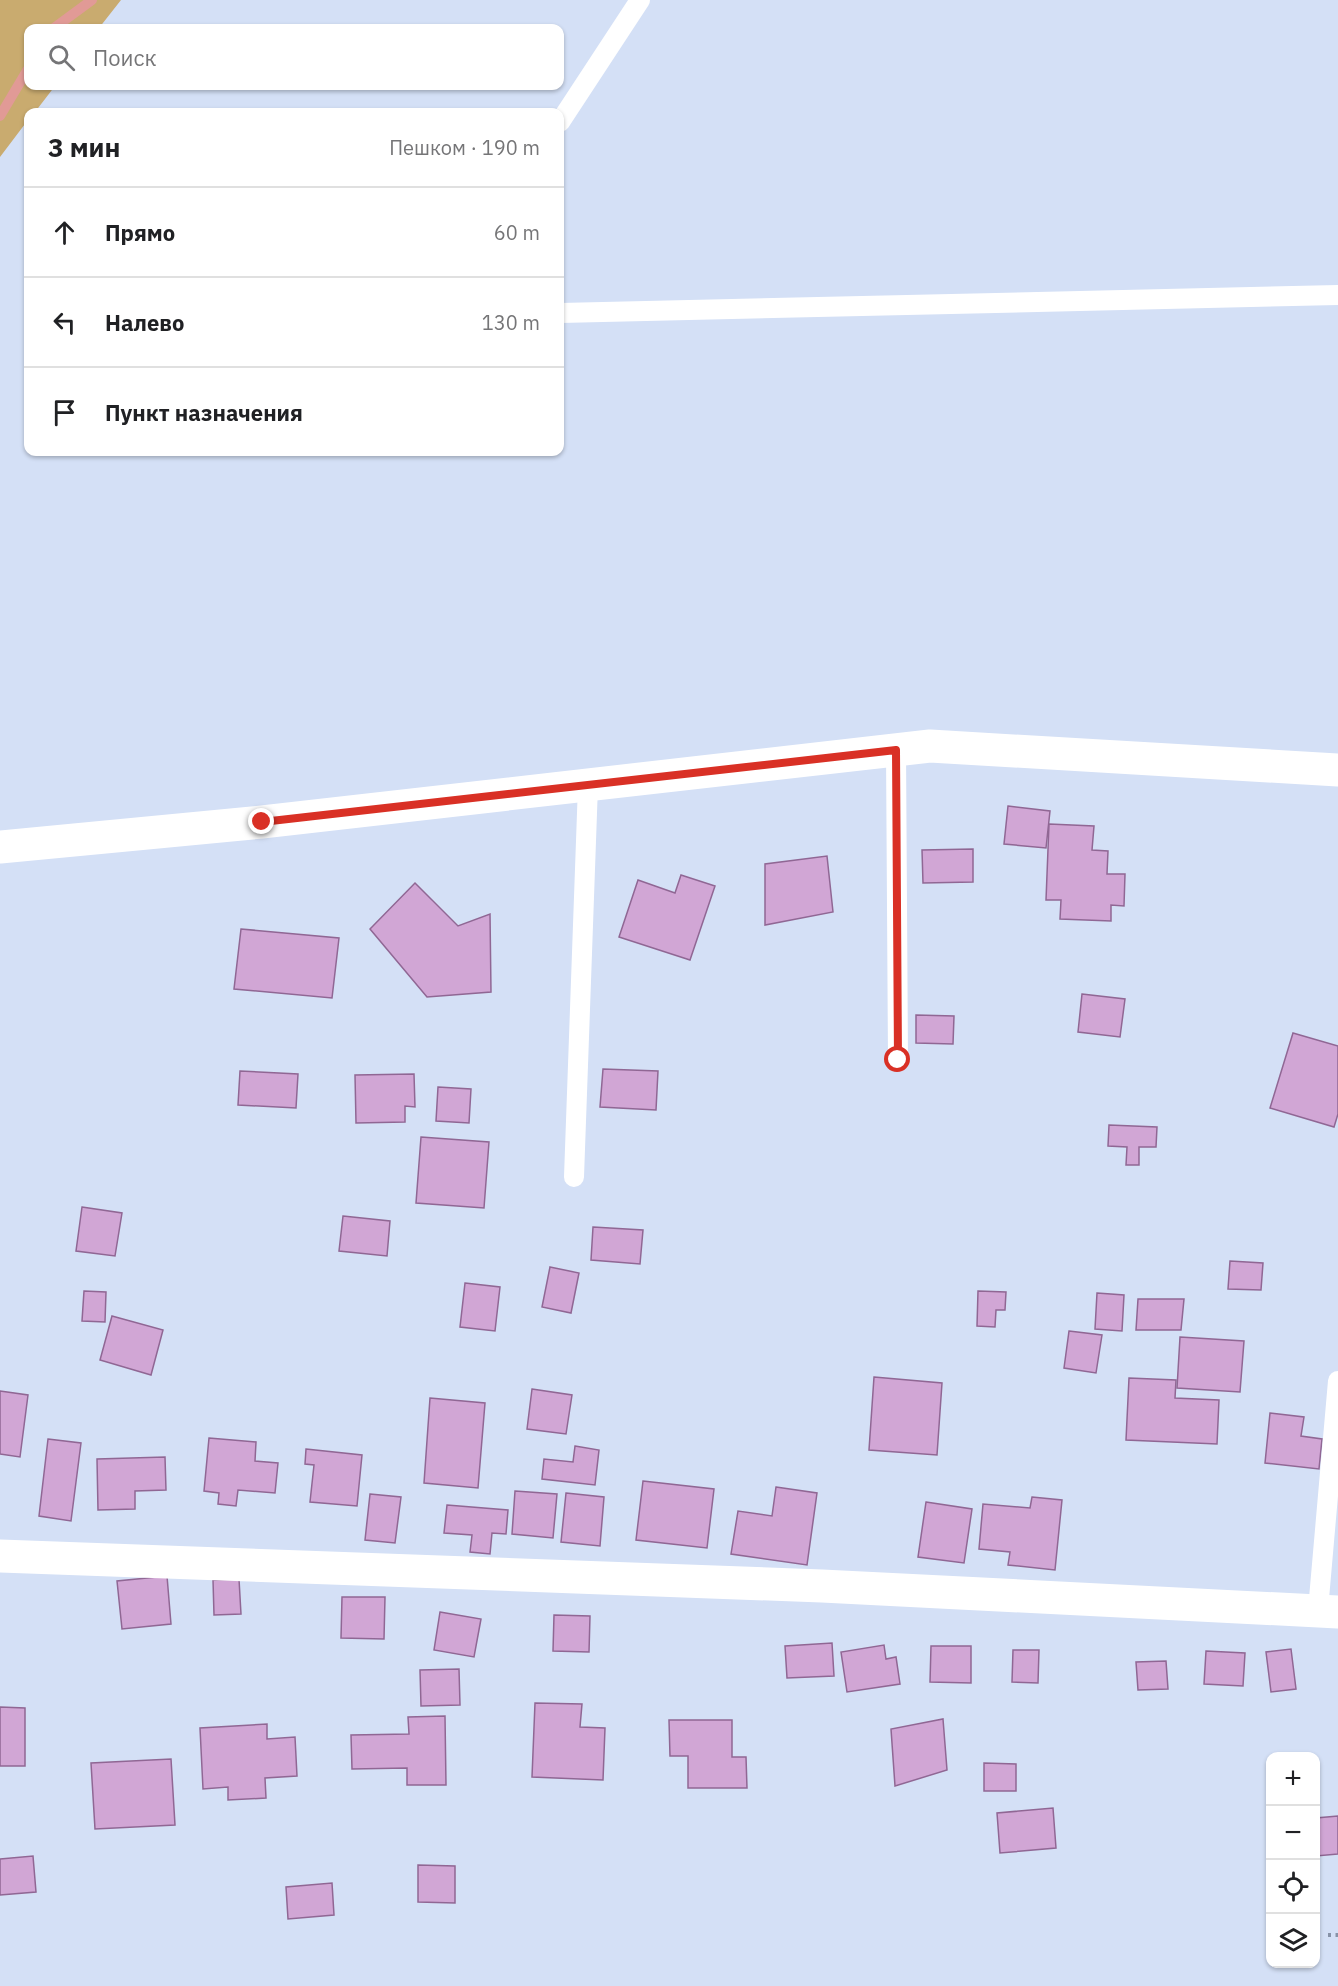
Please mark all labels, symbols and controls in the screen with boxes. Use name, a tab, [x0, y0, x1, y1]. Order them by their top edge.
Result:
search box	[24, 24, 564, 90]
icon: search	[45, 41, 78, 74]
text: Поиск	[93, 43, 157, 72]
text: 3 мин	[48, 130, 120, 164]
text: Пешком · 190 m	[389, 134, 540, 161]
icon: ahead	[48, 216, 81, 249]
text: Прямо	[105, 218, 175, 247]
text: 60 m	[494, 219, 540, 246]
icon: left	[48, 306, 81, 339]
text: Налево	[105, 308, 184, 337]
text: 130 m	[482, 309, 540, 336]
icon: arrive	[48, 396, 81, 429]
text: Пункт назначения	[105, 398, 303, 427]
route end	[248, 808, 274, 834]
route start	[884, 1046, 910, 1072]
map controls	[1266, 1752, 1320, 1968]
button: +	[1266, 1752, 1320, 1806]
button: −	[1266, 1806, 1320, 1860]
button: locate	[1266, 1860, 1320, 1914]
button: layers	[1266, 1914, 1320, 1968]

